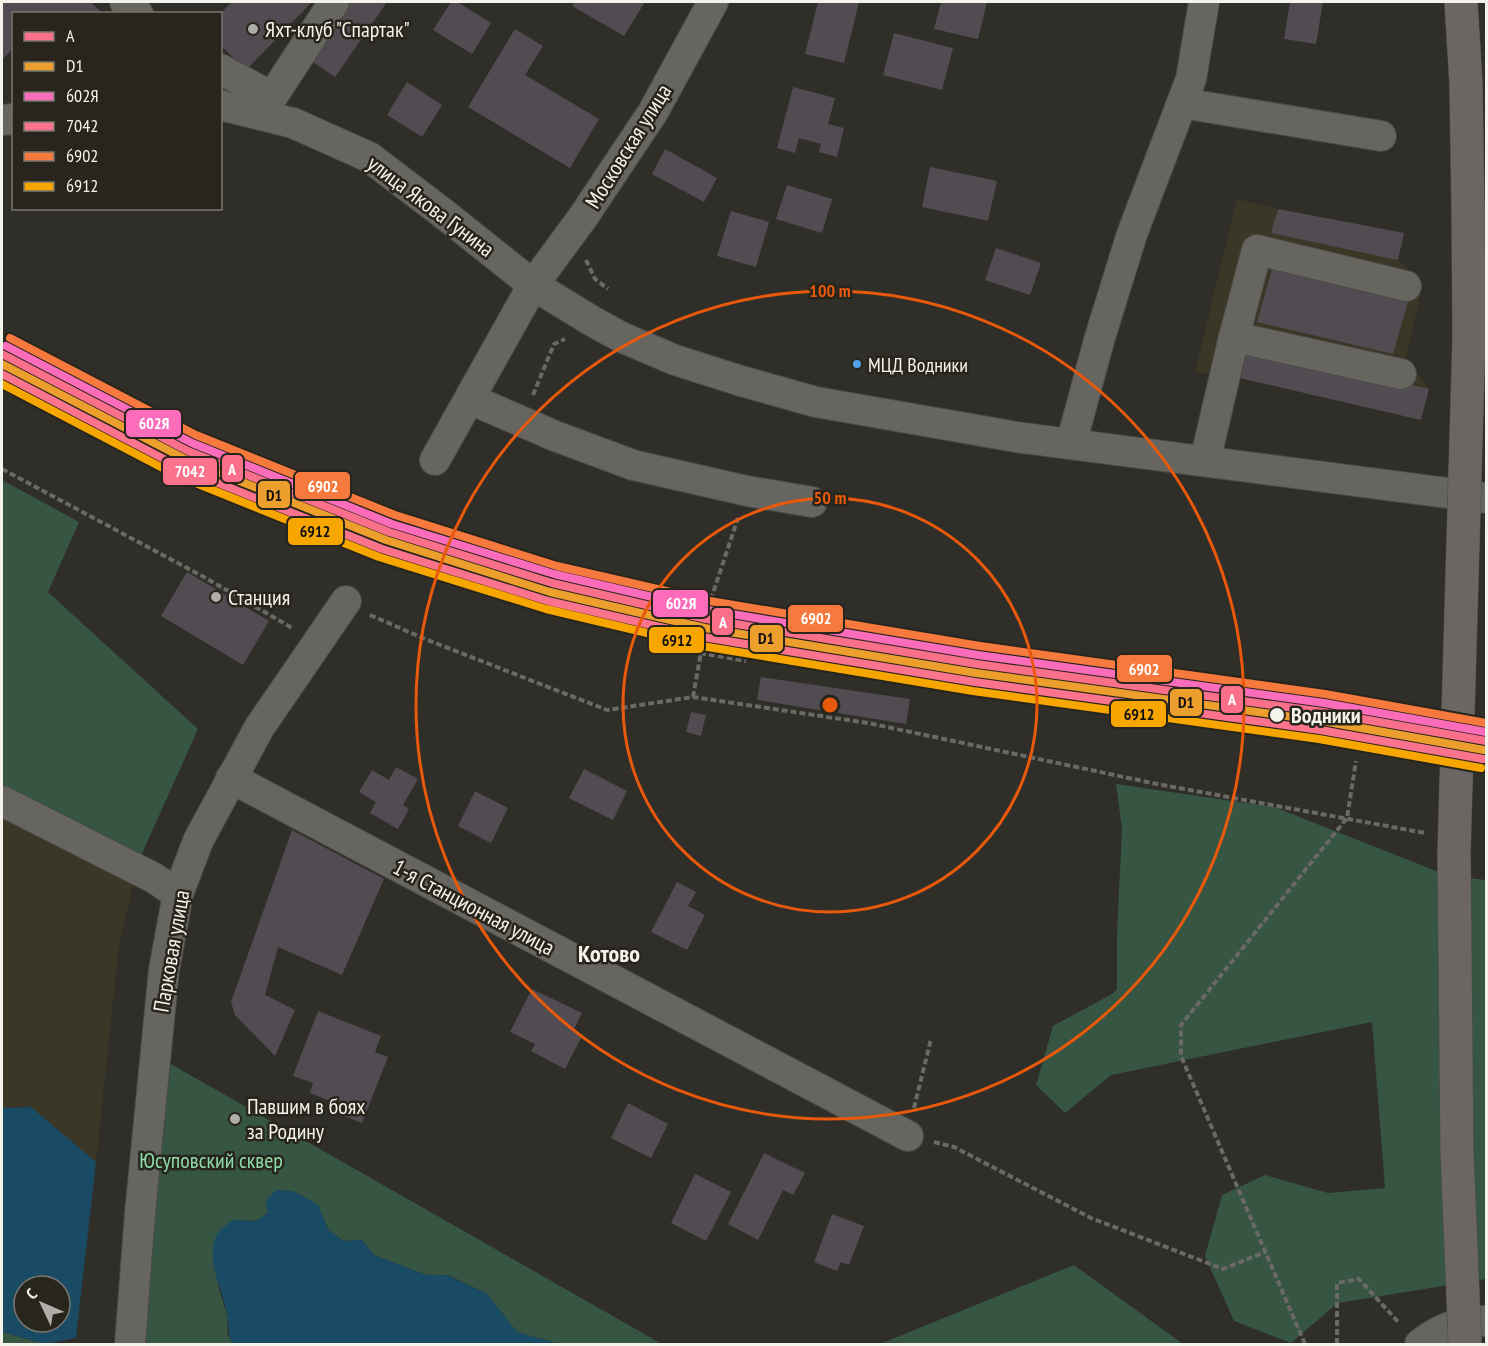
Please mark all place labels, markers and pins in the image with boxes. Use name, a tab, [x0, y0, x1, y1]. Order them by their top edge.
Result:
place label: Яхт-клуб "Спартак"	[265, 15, 410, 43]
marker: Яхт-клуб "Спартак"	[246, 22, 260, 36]
place label: МЦД Водники	[868, 352, 968, 378]
marker: МЦД Водники	[851, 358, 863, 370]
place label: Станция	[228, 583, 290, 611]
marker: Станция	[209, 590, 223, 604]
centre of rings	[820, 695, 840, 715]
place label: Водники	[1291, 701, 1361, 729]
marker: Водники	[1268, 706, 1286, 724]
place label: Павшим в боях за Родину	[247, 1092, 365, 1145]
marker: Павшим в боях за Родину	[228, 1112, 242, 1126]

